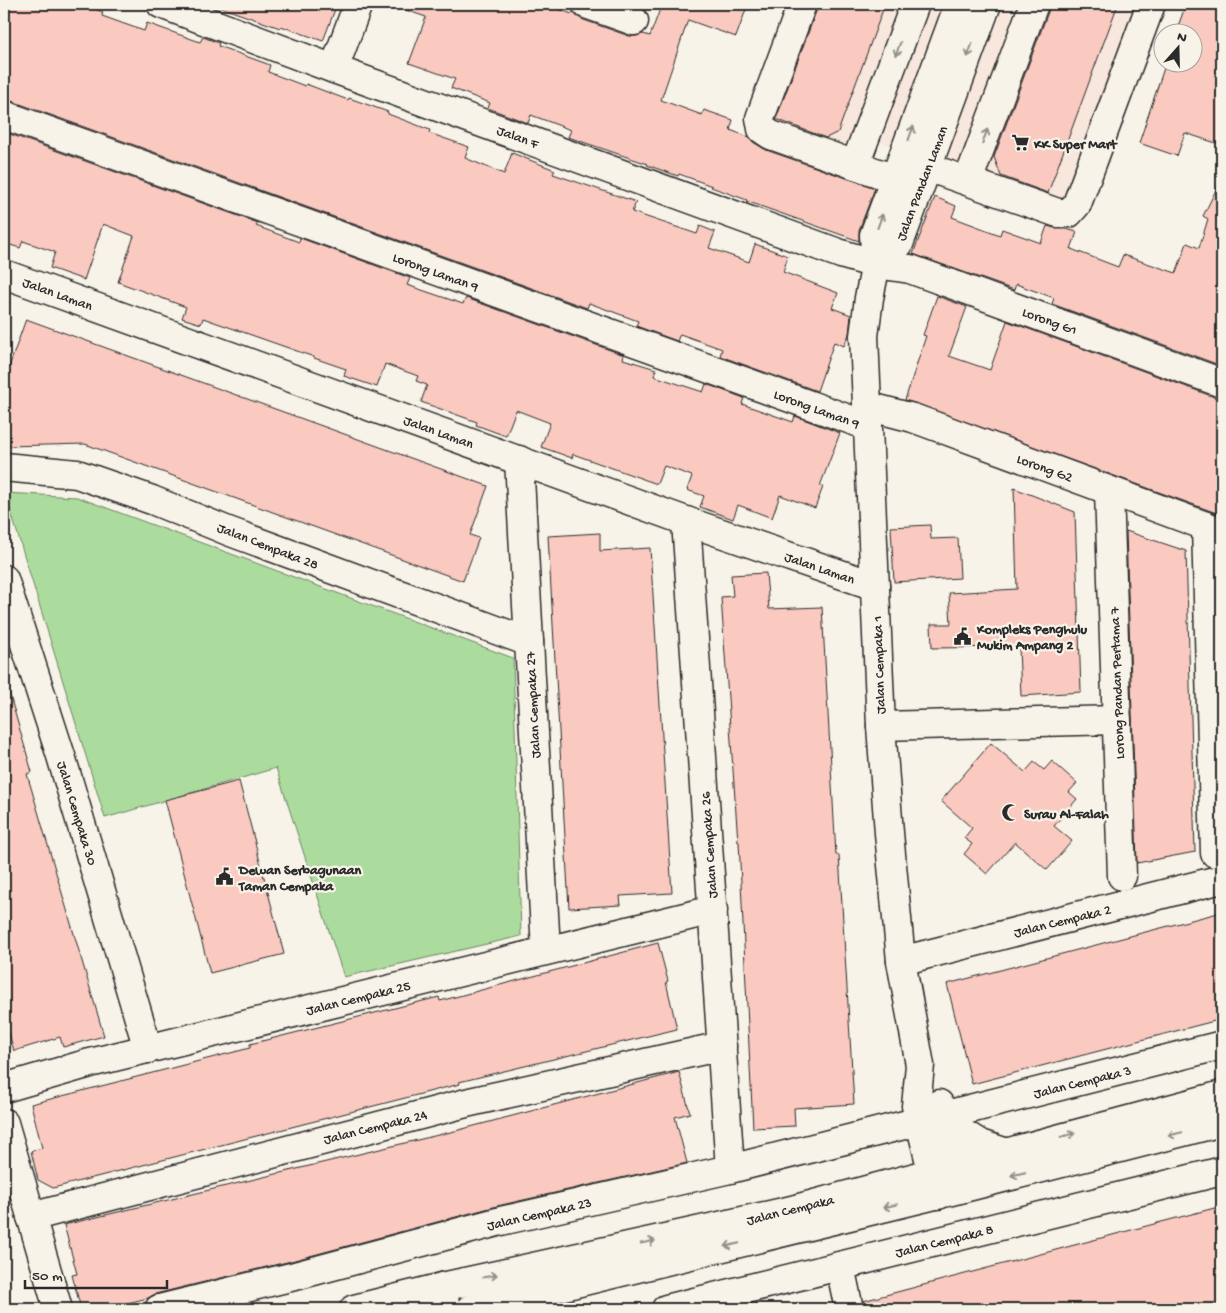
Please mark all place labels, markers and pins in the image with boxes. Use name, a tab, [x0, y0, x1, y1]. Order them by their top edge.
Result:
supermarket icon: KK Super Mart	[1010, 133, 1030, 153]
place label: KK Super Mart	[1033, 137, 1118, 154]
place label: Kompleks Penghulu Mukim Ampang 2	[976, 622, 1088, 655]
public building icon: Kompleks Penghulu Mukim Ampang 2	[953, 626, 973, 646]
mosque icon: Surau Al-Falah	[1000, 803, 1020, 823]
place label: Surau Al-Falah	[1024, 807, 1109, 824]
place label: Dewan Serbagunaan Taman Cempaka	[237, 863, 362, 896]
public building icon: Dewan Serbagunaan Taman Cempaka	[215, 867, 235, 887]

